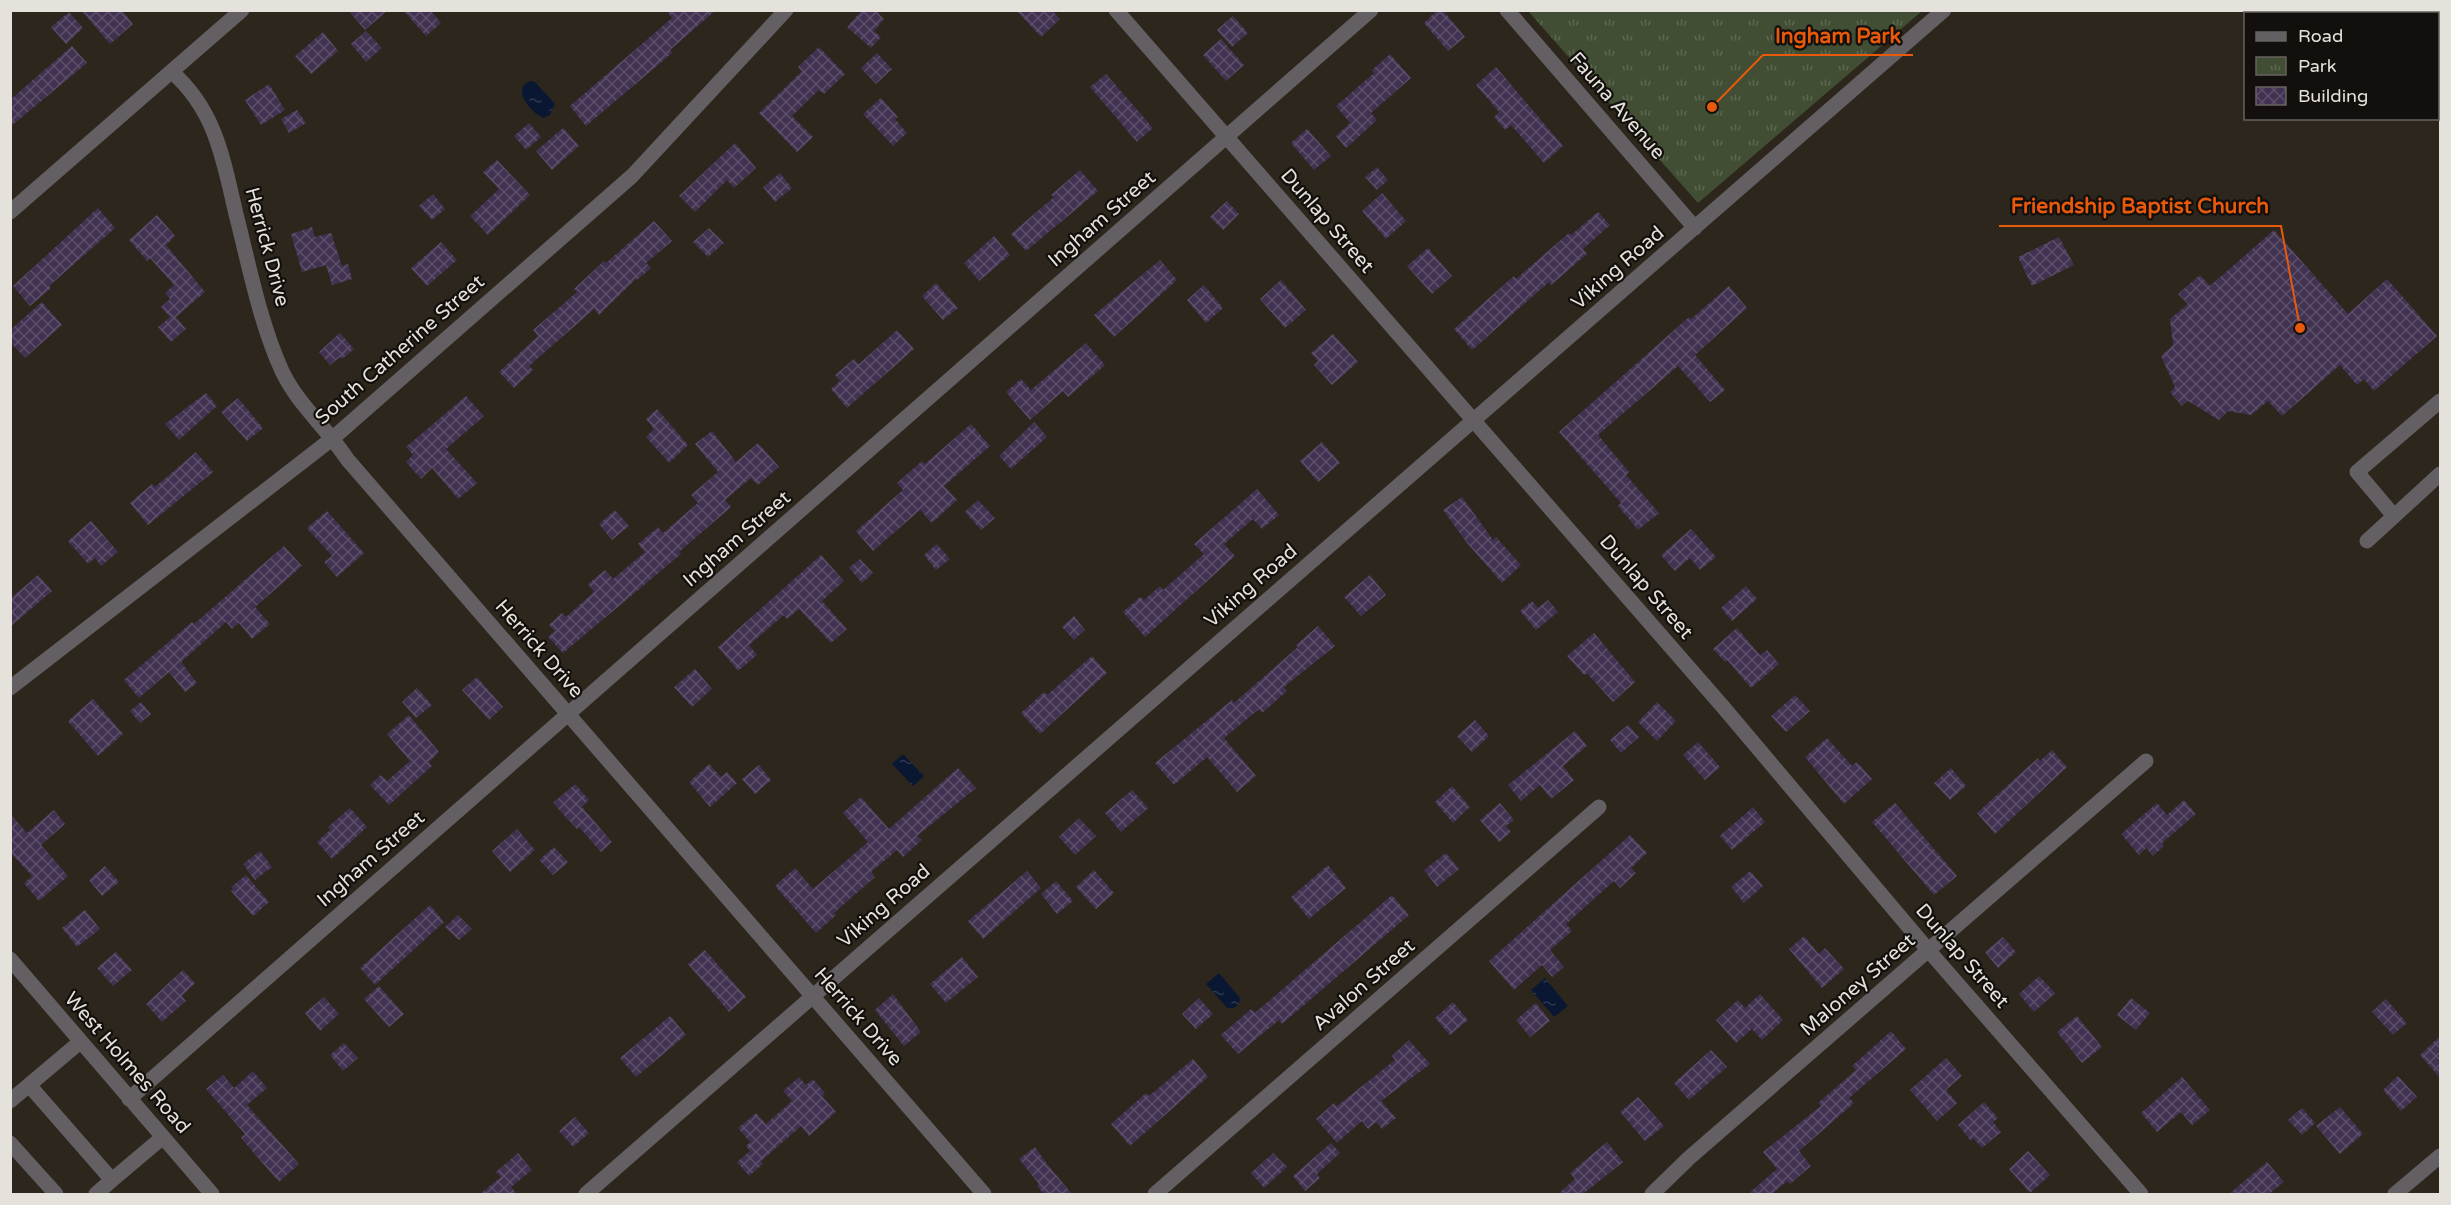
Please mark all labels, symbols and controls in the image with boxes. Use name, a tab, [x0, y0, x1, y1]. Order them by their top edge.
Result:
legend	[2244, 12, 2439, 120]
callout: Ingham Park	[1763, 16, 1913, 55]
text: Ingham Park	[1775, 24, 1902, 49]
text: Road	[2298, 25, 2343, 47]
street label: Fauna Avenue	[1564, 47, 1670, 165]
text: Park	[2298, 55, 2337, 77]
text: Building	[2298, 85, 2368, 107]
street label: Dunlap Street	[1275, 164, 1379, 278]
street label: Ingham Street	[1043, 166, 1161, 272]
street label: Herrick Drive	[240, 185, 294, 309]
callout: Friendship Baptist Church	[1999, 187, 2281, 226]
text: Friendship Baptist Church	[2011, 194, 2269, 219]
street label: Viking Road	[1567, 221, 1669, 315]
street label: South Catherine Street	[311, 270, 490, 430]
street label: Ingham Street	[678, 486, 796, 592]
street label: Dunlap Street	[1594, 530, 1698, 644]
street label: Viking Road	[1200, 539, 1302, 633]
street label: Herrick Drive	[490, 595, 588, 703]
street label: Ingham Street	[312, 806, 430, 912]
street label: Viking Road	[833, 859, 935, 953]
street label: Dunlap Street	[1910, 899, 2014, 1013]
street label: Maloney Street	[1796, 928, 1921, 1041]
street label: Avalon Street	[1308, 934, 1420, 1036]
street label: Herrick Drive	[809, 963, 907, 1071]
street label: West Holmes Road	[59, 987, 195, 1139]

